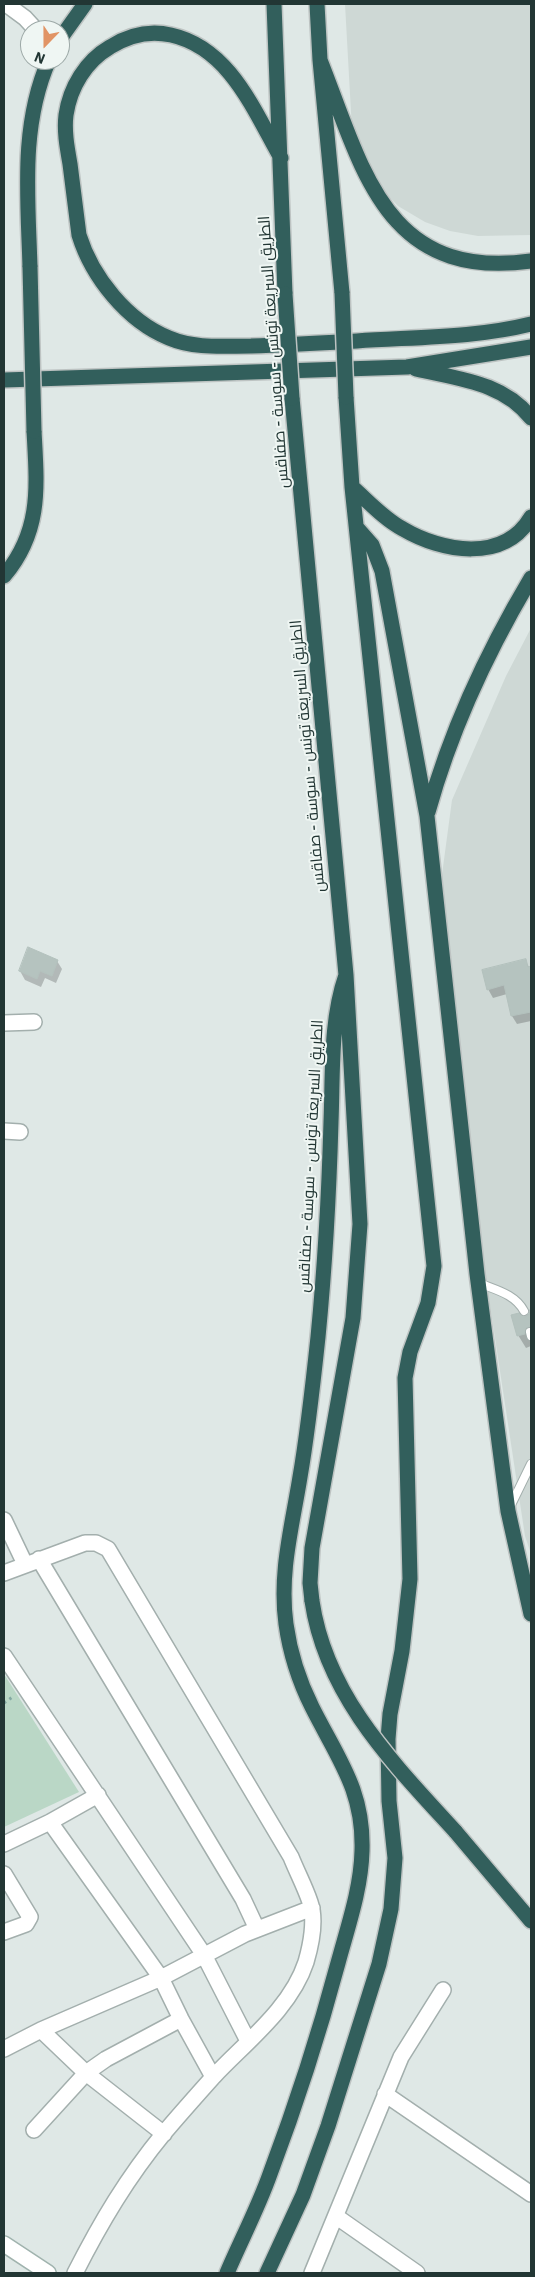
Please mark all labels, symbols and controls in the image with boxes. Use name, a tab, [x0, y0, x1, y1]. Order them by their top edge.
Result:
north arrow	[20, 20, 70, 70]
text: N	[32, 48, 48, 68]
street label: الطريق السريعة تونس - سوسة - صفاقس	[255, 215, 293, 489]
street label: الطريق السريعة تونس - سوسة - صفاقس	[287, 619, 329, 893]
street label: الطريق السريعة تونس - سوسة - صفاقس	[294, 1019, 328, 1293]

